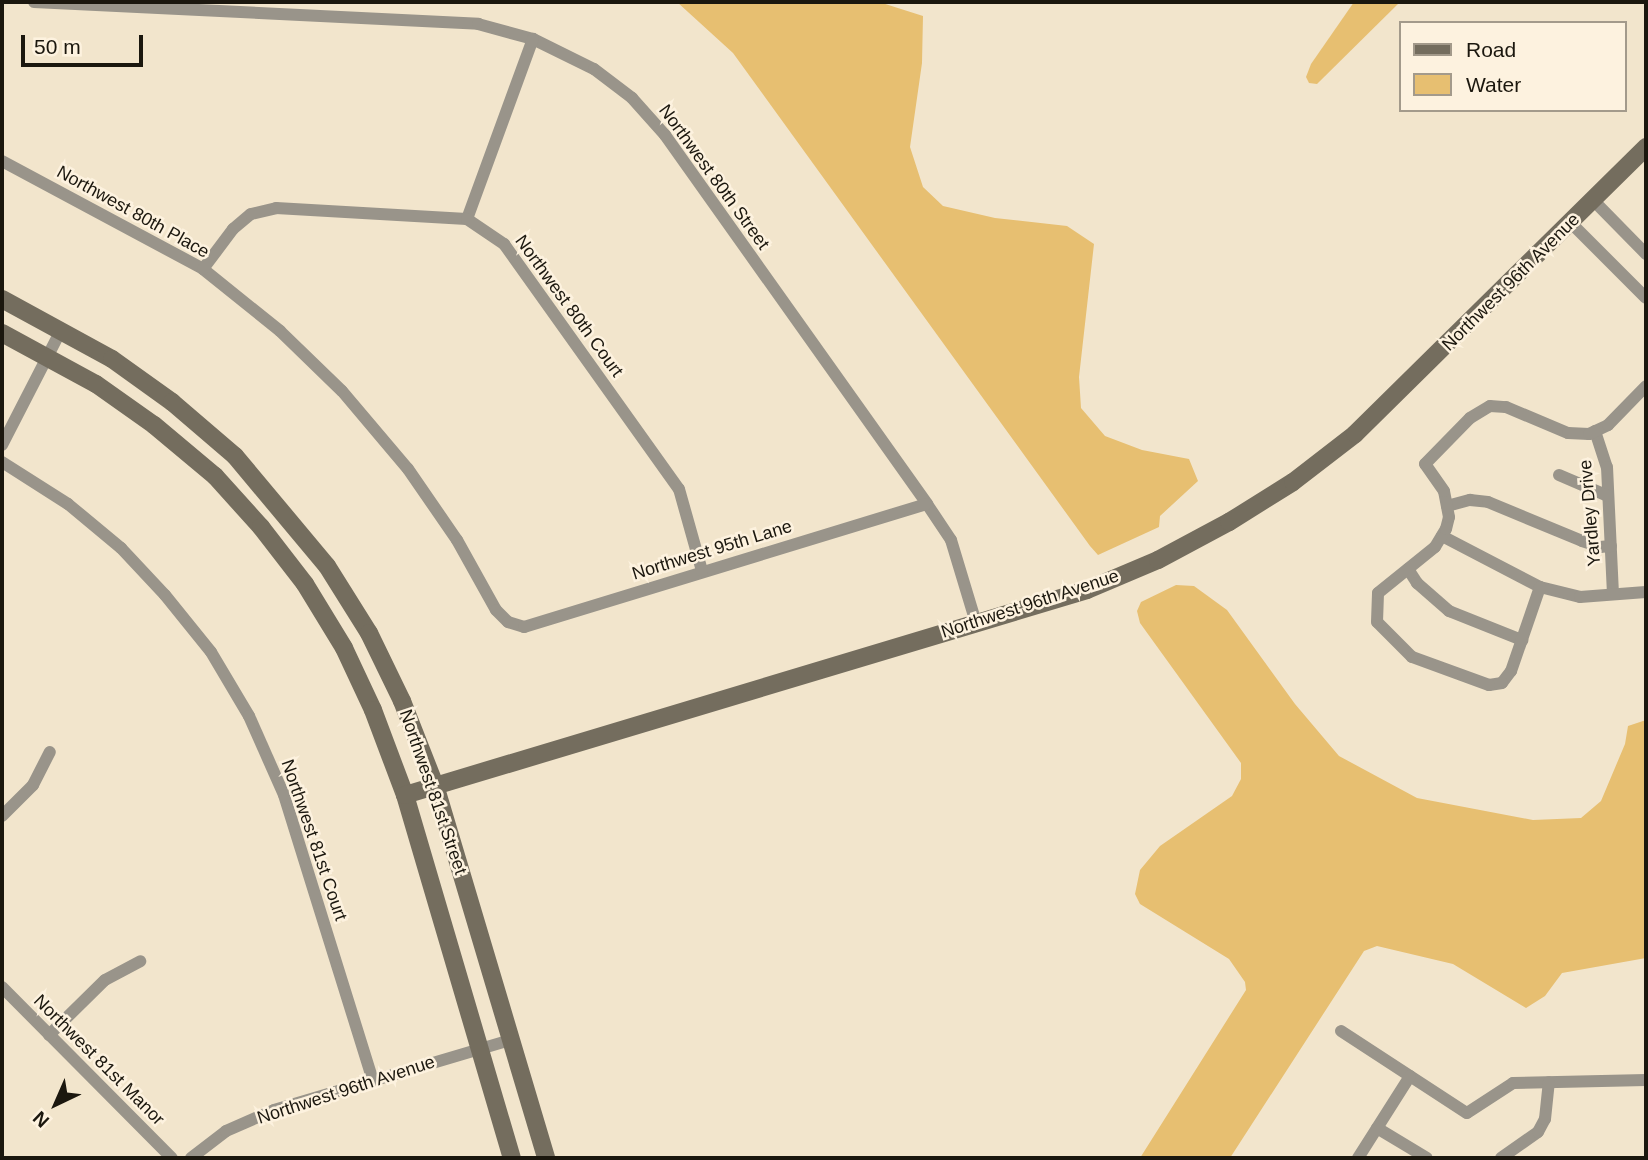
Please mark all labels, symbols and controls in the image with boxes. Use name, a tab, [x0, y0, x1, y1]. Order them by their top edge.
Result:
scale bar	[24, 21, 147, 65]
legend	[1400, 21, 1627, 112]
text: 50 m	[34, 35, 81, 58]
text: Road	[1466, 38, 1516, 61]
text: Water	[1466, 73, 1521, 96]
street label: Northwest 80th Street	[654, 100, 774, 254]
street label: Northwest 80th Place	[53, 161, 213, 263]
street label: Northwest 96th Avenue	[1437, 208, 1585, 356]
street label: Northwest 80th Court	[510, 231, 628, 381]
street label: Yardley Drive	[1575, 459, 1605, 567]
street label: Northwest 95th Lane	[629, 515, 795, 585]
street label: Northwest 96th Avenue	[938, 565, 1122, 643]
street label: Northwest 81st Street	[395, 707, 471, 877]
street label: Northwest 81st Court	[276, 757, 352, 923]
street label: Northwest 81st Manor	[29, 990, 169, 1130]
street label: Northwest 96th Avenue	[254, 1051, 438, 1129]
north arrow	[21, 1069, 91, 1139]

